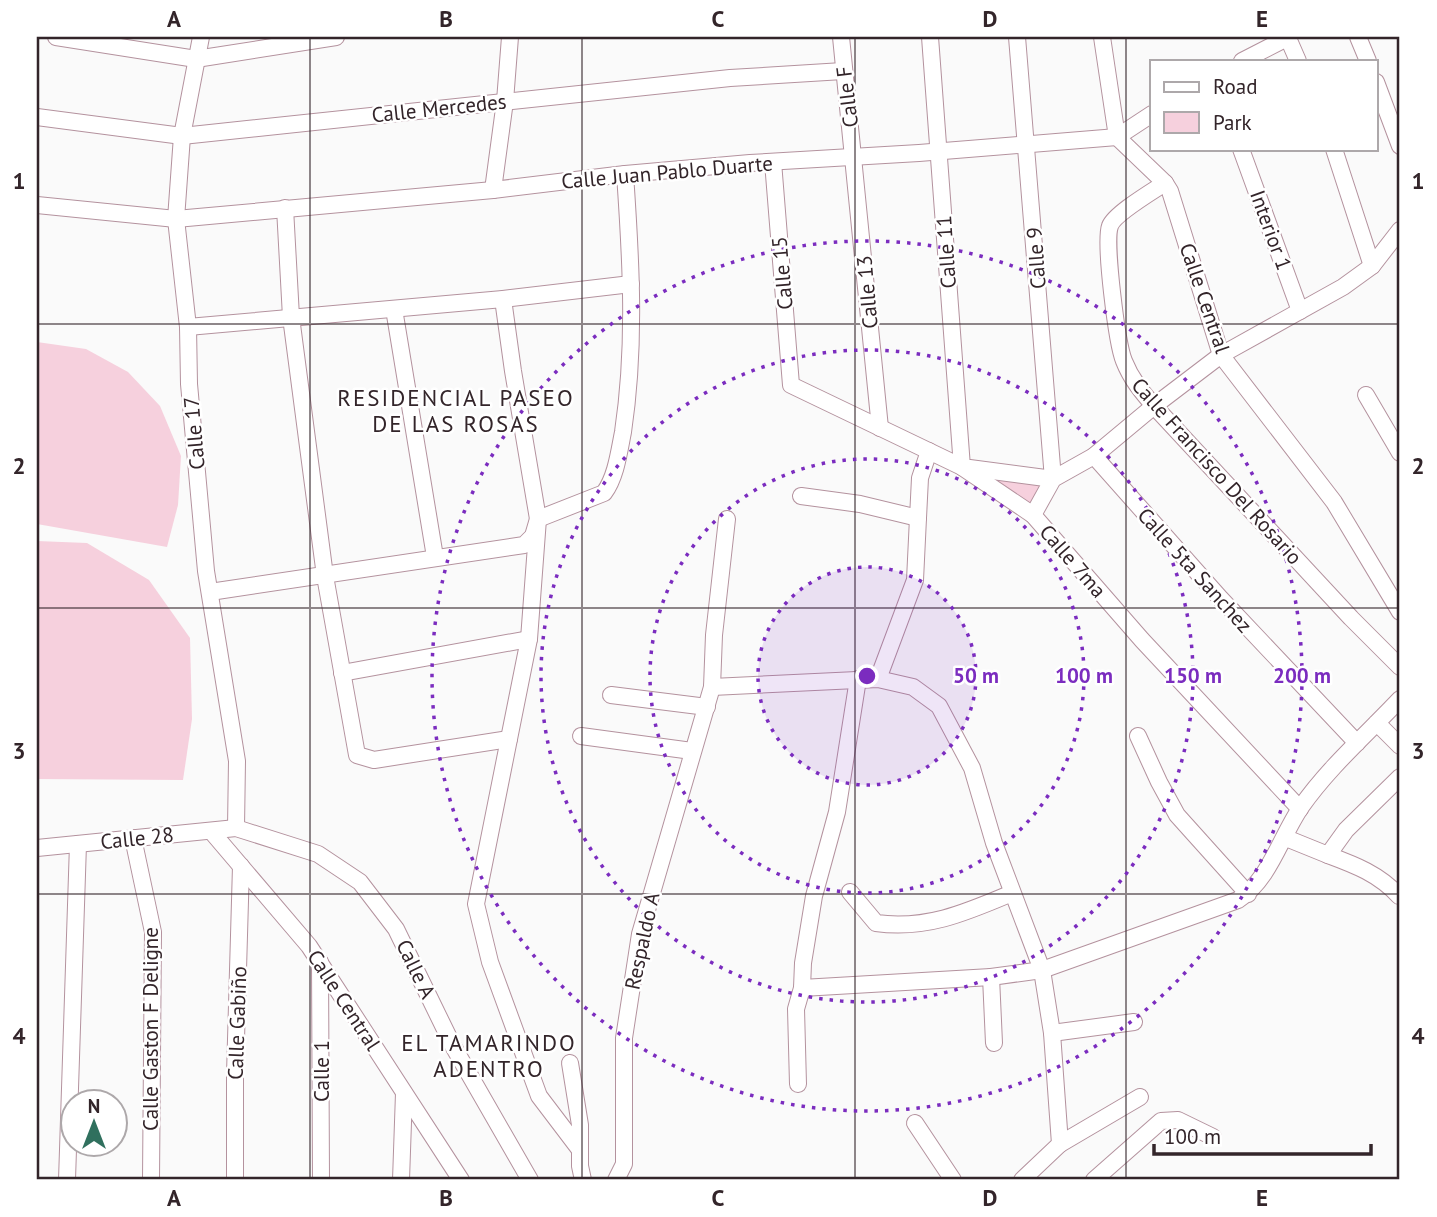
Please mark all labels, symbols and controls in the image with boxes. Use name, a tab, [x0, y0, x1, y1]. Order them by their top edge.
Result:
text: A	[167, 4, 181, 33]
text: B	[439, 4, 453, 33]
text: C	[712, 4, 725, 33]
text: D	[983, 4, 997, 33]
text: E	[1256, 4, 1268, 33]
legend	[1150, 60, 1378, 150]
street label: Calle F	[830, 65, 864, 129]
text: Road	[1213, 73, 1257, 100]
street label: Calle Mercedes	[370, 87, 508, 129]
text: Park	[1213, 109, 1252, 136]
street label: Calle Juan Pablo Duarte	[560, 149, 774, 195]
text: 1	[12, 166, 26, 195]
text: 1	[1411, 166, 1425, 195]
street label: Interior 1	[1244, 186, 1298, 274]
street label: Calle 11	[930, 214, 962, 290]
street label: Calle 9	[1020, 226, 1052, 290]
street label: Calle 15	[765, 235, 799, 311]
street label: Calle Central	[1174, 239, 1236, 357]
street label: Calle 13	[850, 254, 884, 330]
street label: Calle Francisco Del Rosario	[1126, 372, 1308, 570]
district label: RESIDENCIAL PASEO DE LAS ROSAS	[337, 383, 575, 438]
street label: Calle 17	[177, 395, 211, 471]
text: 2	[12, 451, 26, 480]
text: 2	[1411, 451, 1425, 480]
street label: Calle 5ta Sanchez	[1132, 502, 1258, 638]
street label: Calle 7ma	[1034, 519, 1112, 603]
text: 50 m	[953, 662, 999, 689]
text: 100 m	[1055, 662, 1113, 689]
text: 150 m	[1164, 662, 1222, 689]
text: 200 m	[1273, 662, 1331, 689]
centre of rings	[855, 664, 879, 688]
text: 3	[12, 736, 26, 765]
text: 3	[1411, 736, 1425, 765]
street label: Calle 28	[99, 821, 175, 855]
street label: Respaldo A	[619, 889, 666, 992]
street label: Calle Gaston F Deligne	[137, 927, 164, 1131]
street label: Calle A	[390, 935, 442, 1004]
street label: Calle Central	[301, 945, 387, 1055]
street label: Calle Gabiño	[222, 966, 252, 1080]
text: 4	[12, 1021, 26, 1050]
text: 4	[1411, 1021, 1425, 1050]
district label: EL TAMARINDO ADENTRO	[401, 1028, 577, 1083]
street label: Calle 1	[308, 1040, 335, 1102]
north arrow	[60, 1088, 130, 1158]
text: N	[88, 1094, 100, 1118]
scale bar	[1154, 1112, 1370, 1156]
text: 100 m	[1164, 1123, 1221, 1150]
text: A	[167, 1183, 181, 1212]
text: B	[439, 1183, 453, 1212]
text: C	[712, 1183, 725, 1212]
text: D	[983, 1183, 997, 1212]
text: E	[1256, 1183, 1268, 1212]

